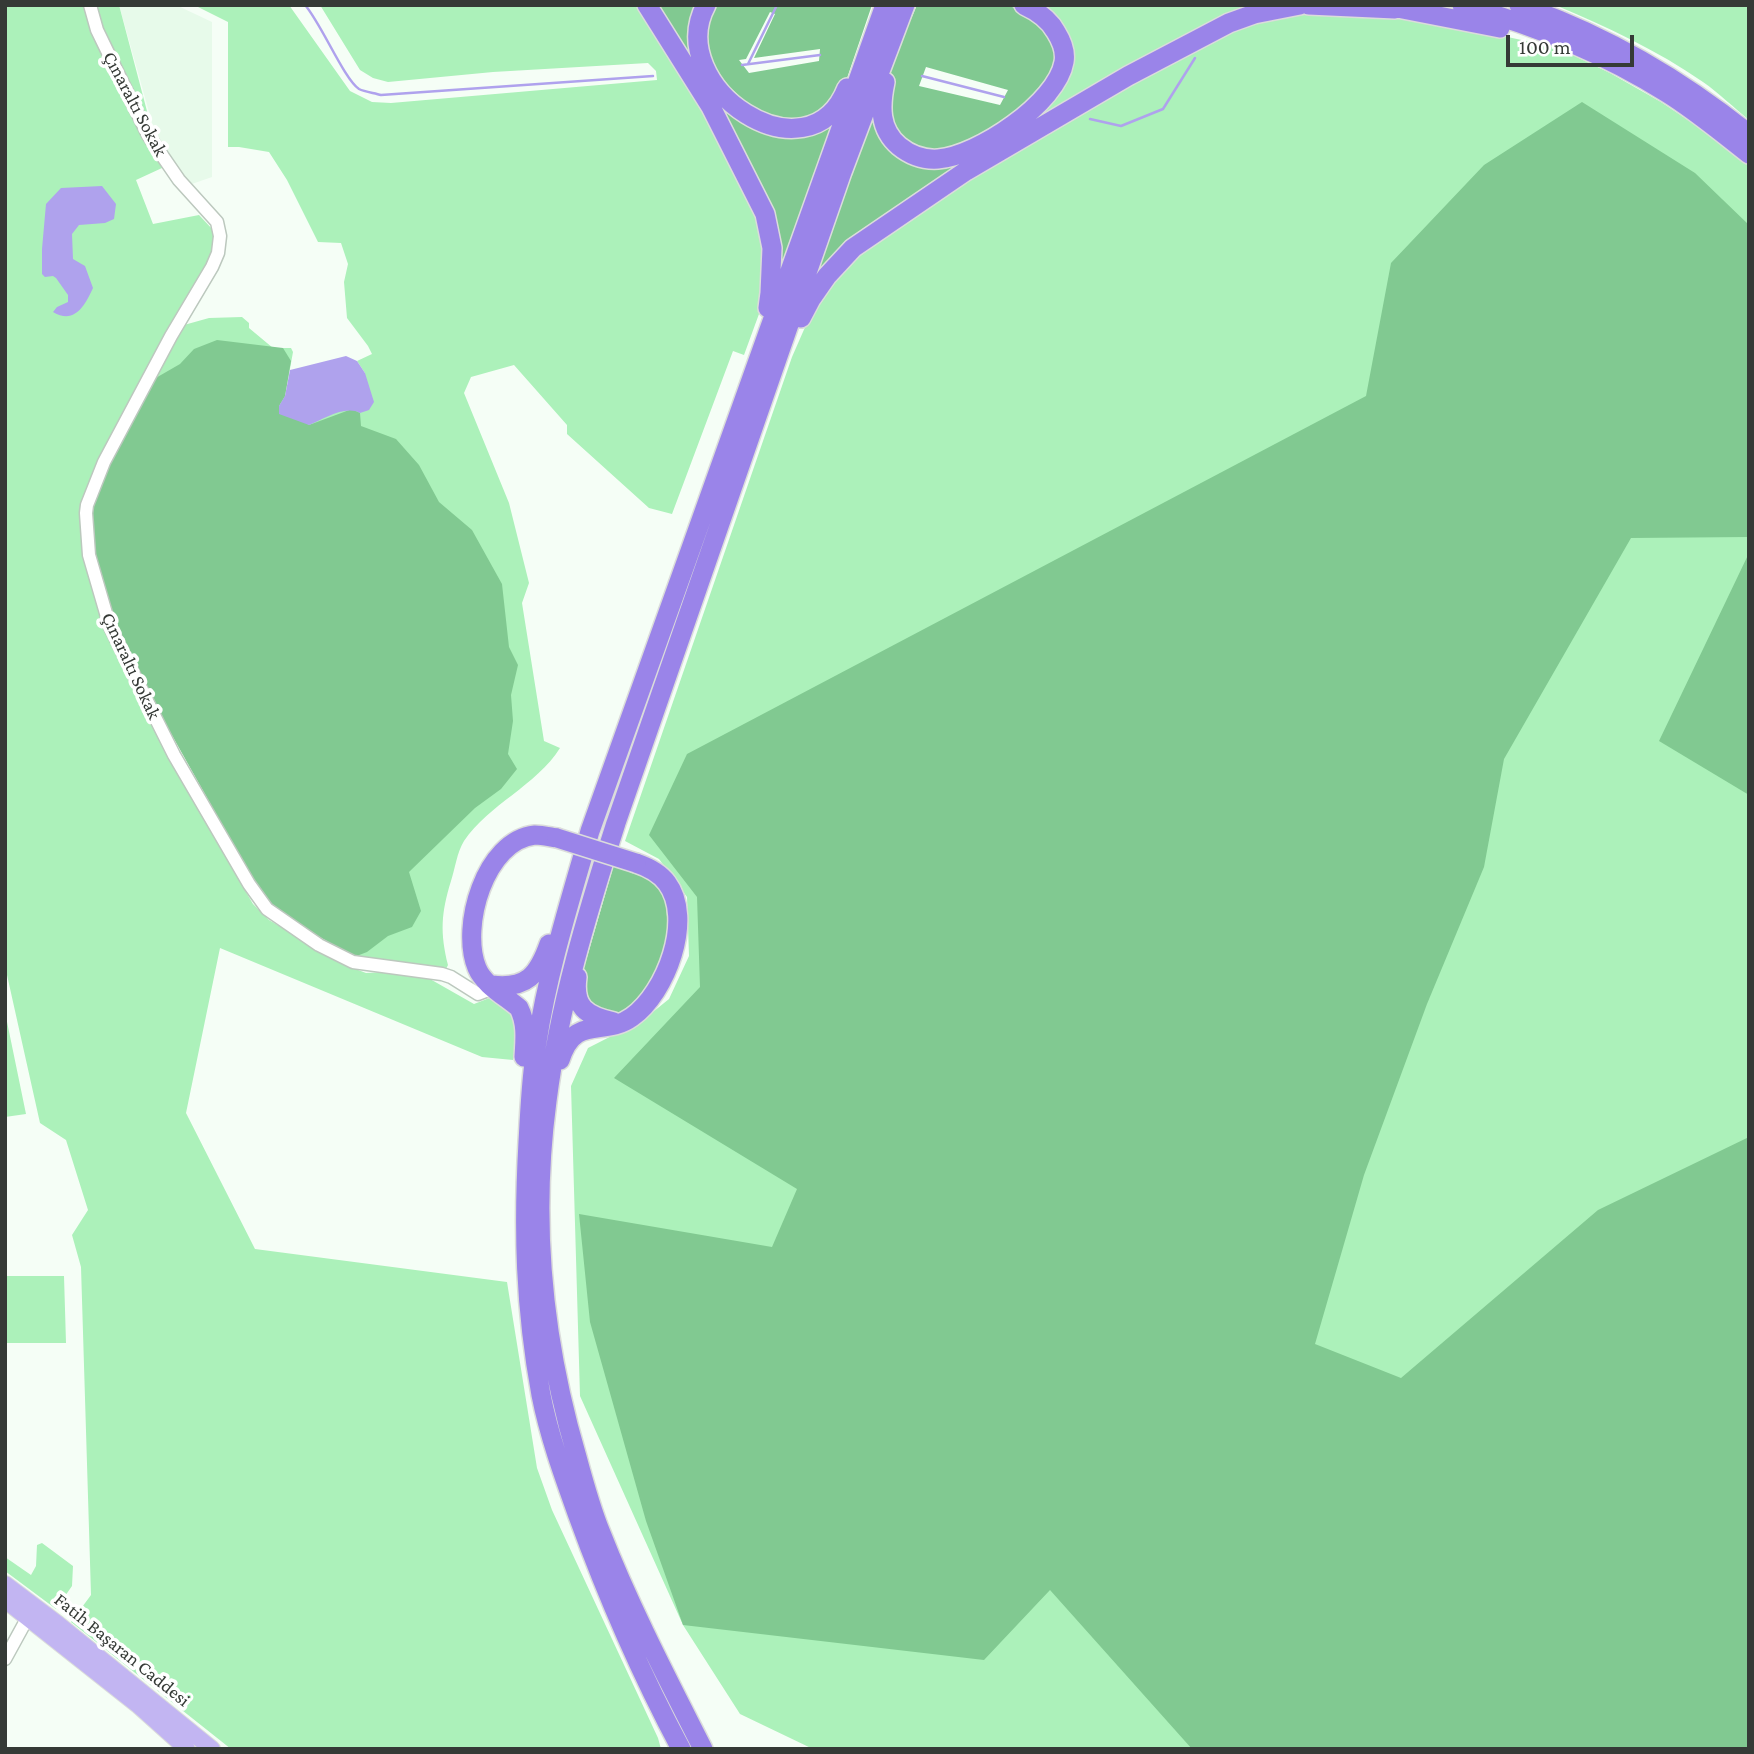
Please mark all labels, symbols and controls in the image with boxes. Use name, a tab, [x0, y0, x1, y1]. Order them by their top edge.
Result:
scale bar	[1509, 21, 1637, 65]
text: 100 m	[1519, 35, 1571, 59]
street label: Çınaraltı Sokak	[98, 48, 172, 160]
street label: Çınaraltı Sokak	[96, 609, 166, 723]
street label: Fatih Başaran Caddesi	[50, 1588, 194, 1712]

